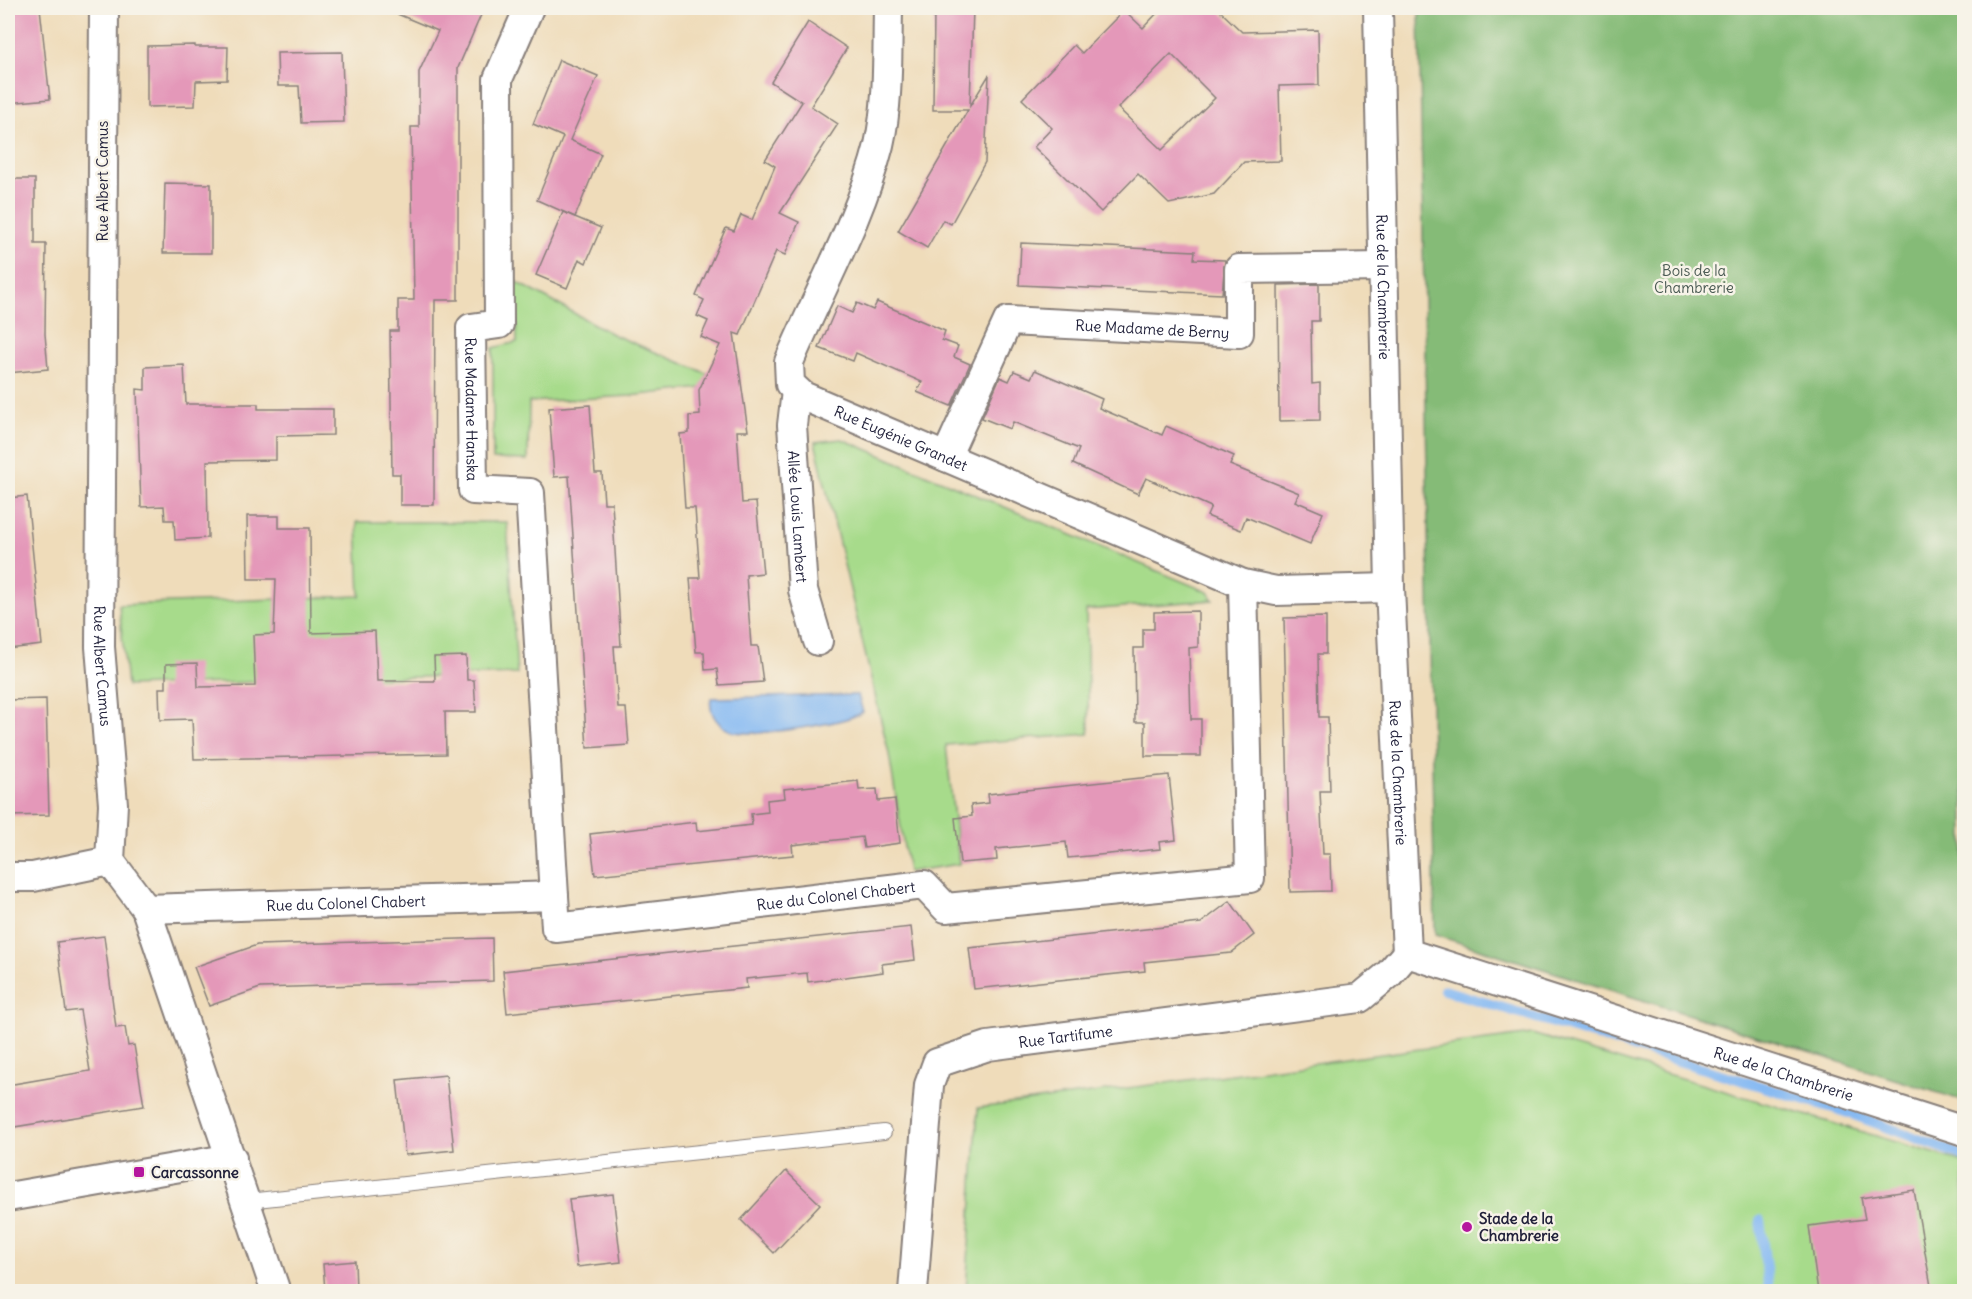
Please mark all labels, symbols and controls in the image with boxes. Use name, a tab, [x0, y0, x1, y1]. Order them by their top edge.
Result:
street label: Rue Albert Camus	[93, 120, 112, 241]
street label: Rue de la Chambrerie	[1373, 214, 1395, 360]
park label: Bois de la Chambrerie	[1654, 261, 1734, 297]
street label: Rue Madame de Berny	[1075, 315, 1230, 342]
street label: Rue Madame Hanska	[462, 337, 482, 482]
street label: Rue Eugénie Grandet	[831, 401, 971, 475]
street label: Allée Louis Lambert	[784, 450, 812, 583]
street label: Rue Albert Camus	[90, 605, 116, 727]
street label: Rue de la Chambrerie	[1386, 699, 1411, 846]
street label: Rue du Colonel Chabert	[756, 877, 916, 914]
street label: Rue du Colonel Chabert	[266, 891, 426, 915]
street label: Rue Tartifume	[1017, 1021, 1114, 1051]
street label: Rue de la Chambrerie	[1711, 1042, 1856, 1105]
place label: Carcassonne	[151, 1163, 239, 1182]
marker: Carcassonne	[132, 1165, 146, 1179]
place label: Stade de la Chambrerie	[1479, 1209, 1559, 1245]
marker: Stade de la Chambrerie	[1460, 1220, 1474, 1234]

